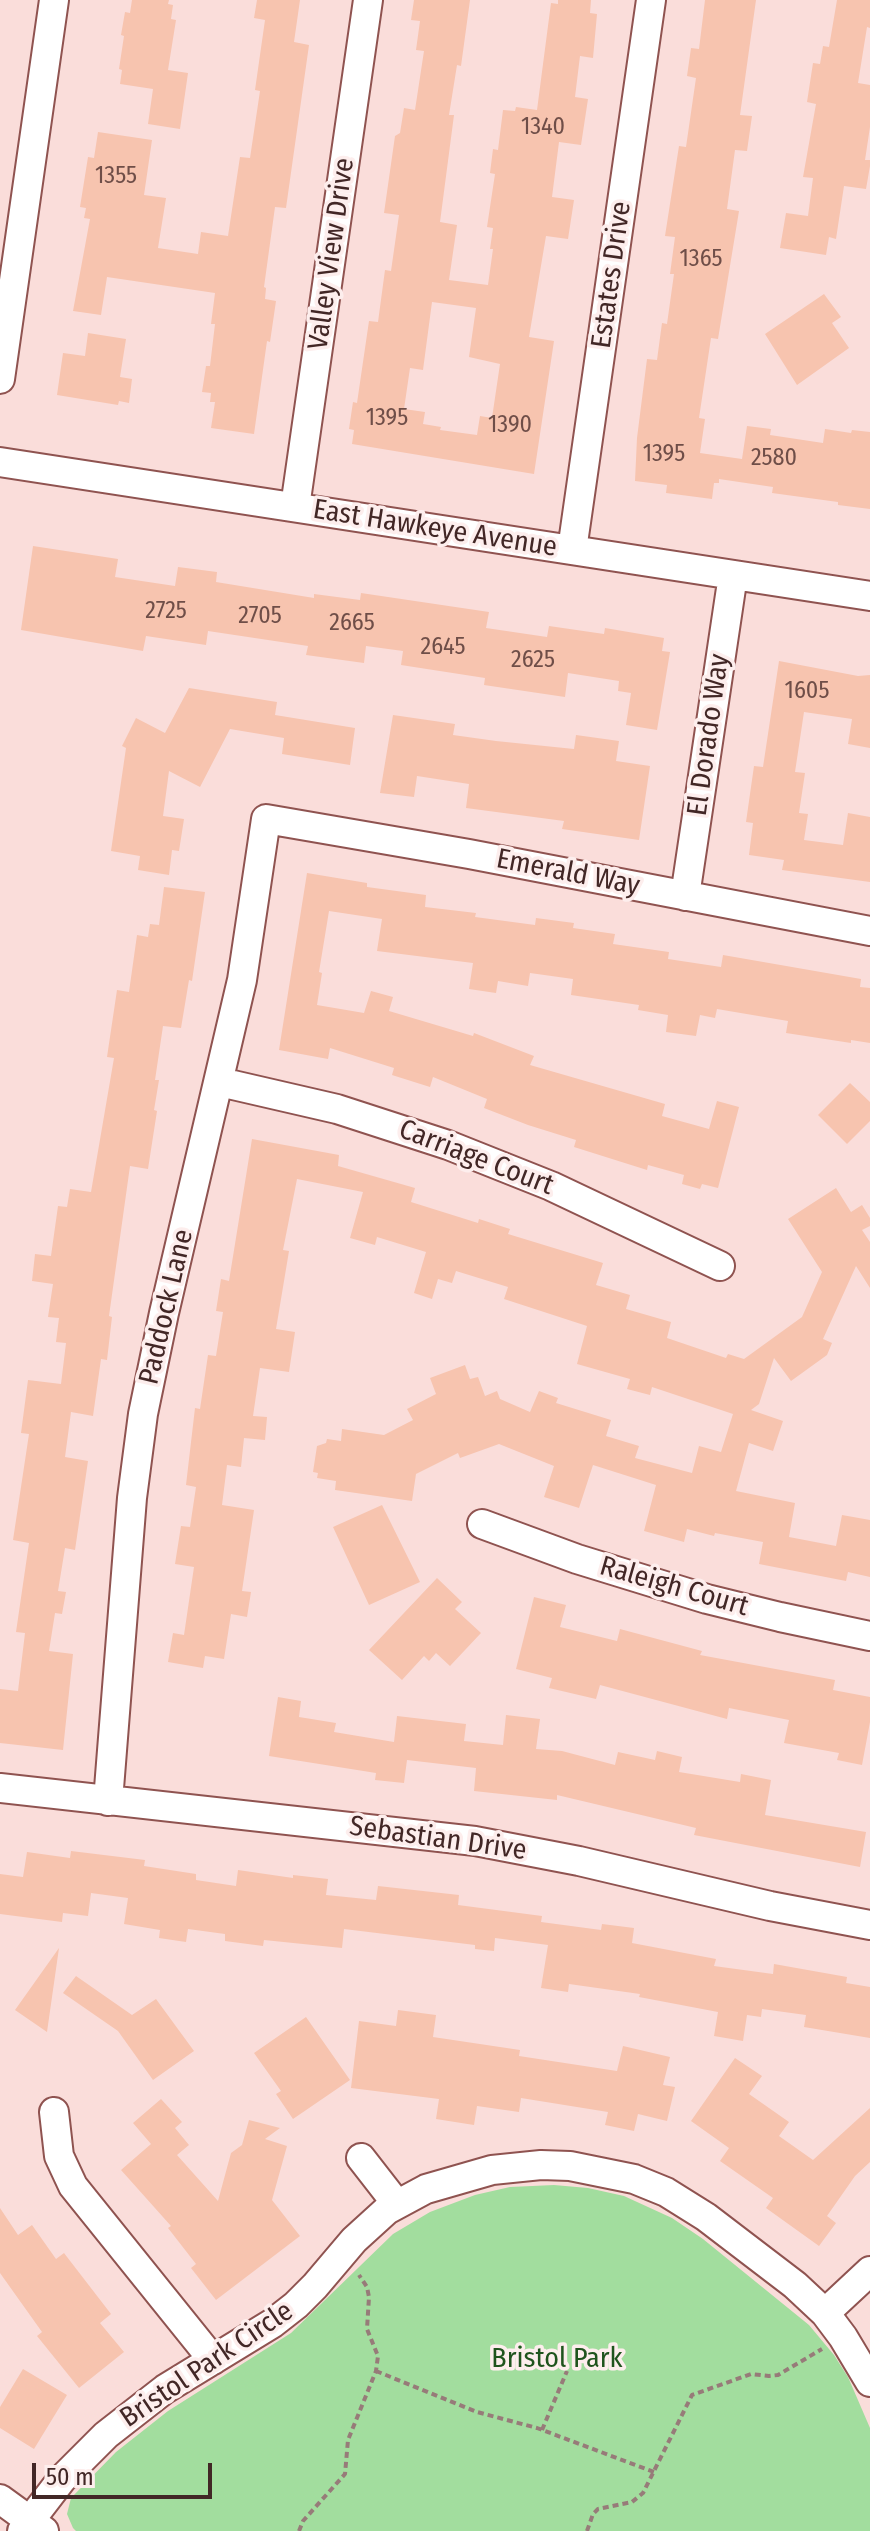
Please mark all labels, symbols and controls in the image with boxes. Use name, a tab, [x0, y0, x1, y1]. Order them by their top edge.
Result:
house number: 1340	[521, 113, 565, 141]
street label: Valley View Drive	[302, 156, 362, 352]
house number: 1355	[95, 162, 137, 190]
street label: Estates Drive	[585, 199, 639, 351]
house number: 1365	[680, 245, 722, 273]
house number: 1395	[366, 404, 408, 432]
house number: 1390	[488, 411, 532, 439]
house number: 1395	[643, 440, 685, 468]
house number: 2580	[751, 444, 797, 472]
street label: East Hawkeye Avenue	[311, 493, 559, 565]
house number: 2725	[145, 597, 187, 625]
house number: 2705	[238, 602, 282, 630]
house number: 2665	[329, 609, 375, 637]
house number: 2645	[421, 633, 465, 661]
house number: 2625	[511, 646, 555, 674]
street label: El Dorado Way	[681, 652, 737, 818]
house number: 1605	[785, 677, 829, 705]
street label: Emerald Way	[493, 843, 643, 903]
street label: Carriage Court	[394, 1113, 558, 1203]
street label: Paddock Lane	[133, 1226, 201, 1388]
street label: Raleigh Court	[596, 1550, 752, 1624]
street label: Sebastian Drive	[347, 1810, 529, 1868]
street label: Bristol Park Circle	[114, 2295, 300, 2435]
park label: Bristol Park	[491, 2342, 623, 2376]
scale bar	[36, 2447, 216, 2497]
text: 50 m	[46, 2463, 94, 2491]

